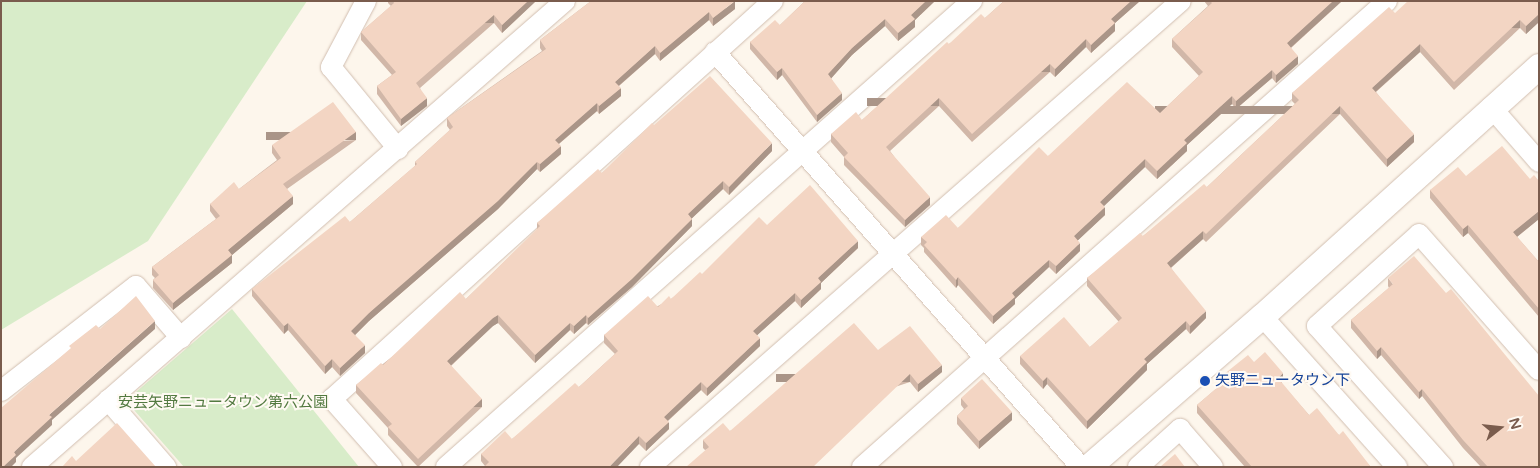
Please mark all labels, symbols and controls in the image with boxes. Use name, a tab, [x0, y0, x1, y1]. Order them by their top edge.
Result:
place label: 矢野ニュータウン下	[1215, 372, 1350, 390]
marker: 矢野ニュータウン下	[1199, 375, 1211, 387]
park label: 安芸矢野ニュータウン第六公園	[118, 394, 328, 412]
north arrow	[1475, 403, 1525, 453]
text: N	[1505, 416, 1525, 431]

